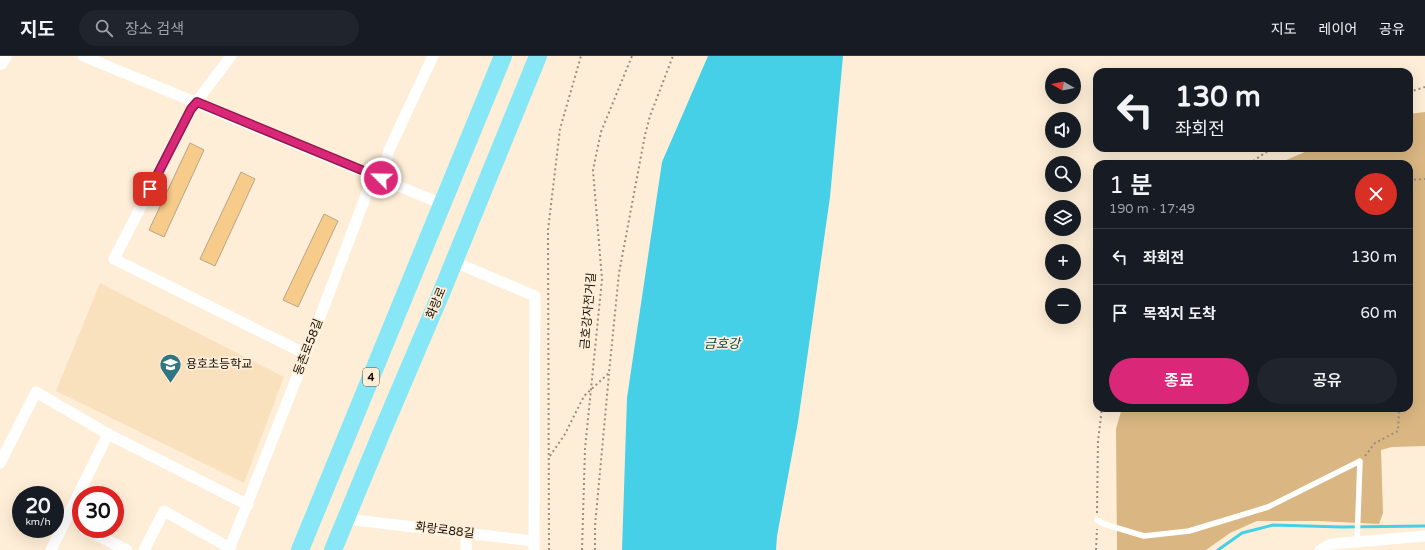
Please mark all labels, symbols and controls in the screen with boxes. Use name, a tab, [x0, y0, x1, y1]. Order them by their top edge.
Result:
search box	[79, 10, 359, 46]
icon: search	[93, 17, 115, 39]
text: 지도	[20, 19, 55, 41]
text: 장소 검색	[125, 20, 184, 38]
text: 지도	[1271, 21, 1297, 38]
text: 레이어	[1319, 21, 1357, 38]
text: 공유	[1379, 21, 1405, 38]
north arrow	[1045, 68, 1081, 104]
map controls	[1045, 68, 1081, 324]
text: 130 m	[1175, 80, 1261, 114]
icon: left	[1109, 84, 1161, 136]
button: sound	[1045, 112, 1081, 148]
text: 좌회전	[1175, 118, 1225, 140]
button: search	[1045, 156, 1081, 192]
position arrow	[360, 157, 402, 199]
text: 1 분	[1109, 171, 1152, 200]
pin	[133, 172, 167, 206]
button: close	[1355, 173, 1397, 215]
icon: arrive	[139, 178, 161, 200]
button: layers	[1045, 200, 1081, 236]
text: 190 m · 17:49	[1109, 201, 1195, 217]
button: +	[1045, 244, 1081, 280]
icon: left	[1109, 246, 1131, 268]
text: 130 m	[1351, 248, 1397, 266]
text: 좌회전	[1143, 249, 1184, 267]
street label: 금호강자전거길	[578, 272, 598, 350]
street label: 화랑로	[423, 285, 449, 321]
button: −	[1045, 288, 1081, 324]
icon: arrive	[1109, 302, 1131, 324]
text: 60 m	[1360, 304, 1397, 322]
text: 목적지 도착	[1143, 305, 1216, 323]
street label: 동촌로58길	[291, 317, 325, 377]
water label: 금호강	[704, 336, 742, 352]
school or university icon: 용호초등학교	[157, 351, 183, 384]
place label: 용호초등학교	[186, 357, 252, 371]
button: 종료	[1109, 358, 1249, 404]
button: 공유	[1257, 358, 1397, 404]
road number: 4	[363, 368, 379, 386]
speed limit sign: 30	[72, 486, 124, 538]
text: 20	[25, 495, 51, 519]
text: km/h	[25, 516, 51, 528]
street label: 화랑로88길	[415, 519, 475, 541]

